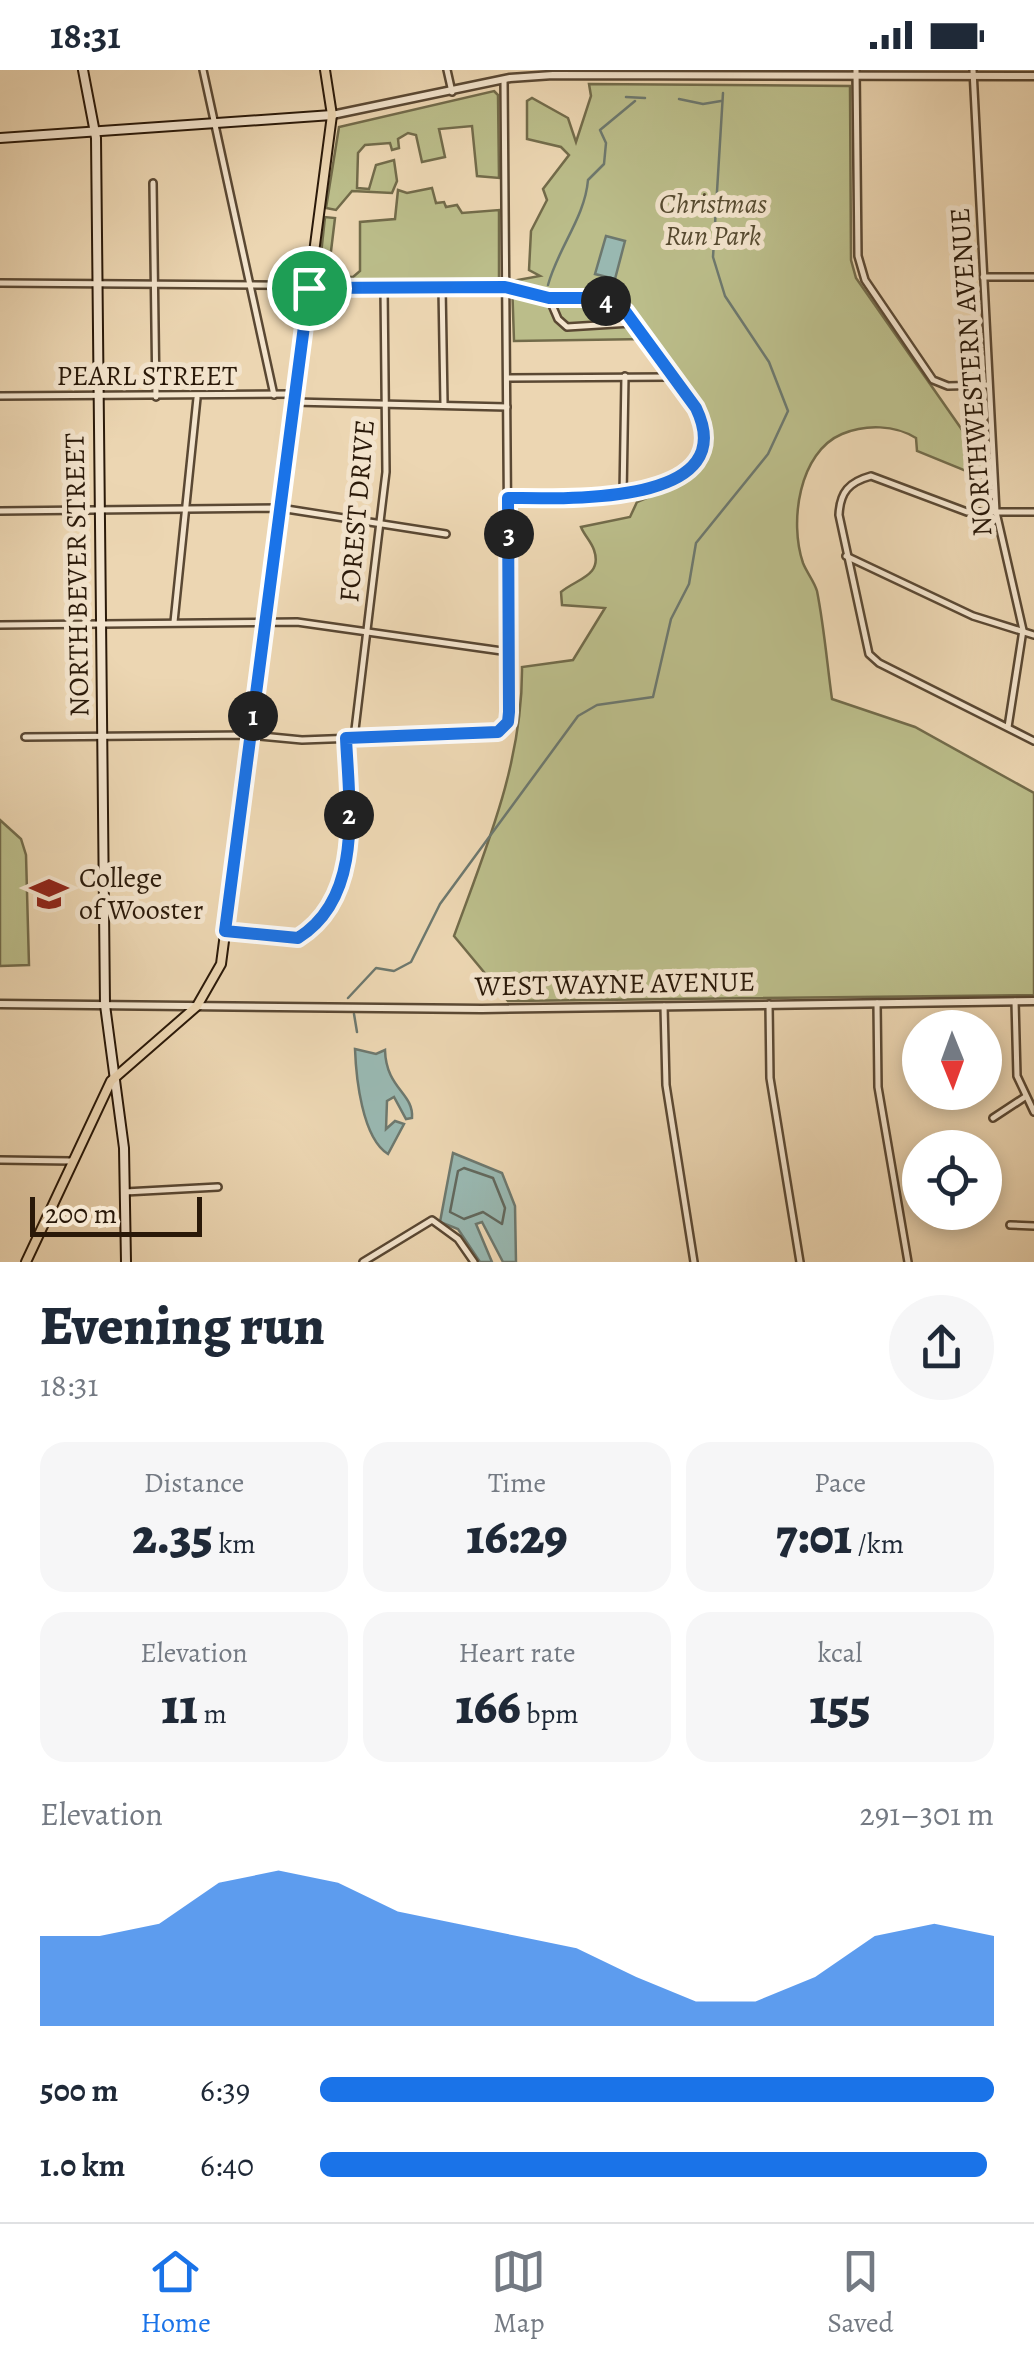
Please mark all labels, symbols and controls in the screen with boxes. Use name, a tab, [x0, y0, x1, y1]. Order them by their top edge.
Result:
text: 18:31	[50, 9, 121, 61]
park label: Christmas Run Park	[659, 185, 768, 255]
street label: NORTHWESTERN AVENUE	[941, 206, 1001, 538]
pin	[267, 246, 352, 331]
icon: arrive	[282, 261, 337, 316]
pin: 4	[581, 276, 631, 326]
text: 4	[599, 282, 613, 320]
street label: PEARL STREET	[57, 357, 237, 395]
street label: FOREST DRIVE	[330, 418, 384, 604]
street label: NORTH BEVER STREET	[56, 433, 98, 717]
pin: 3	[484, 509, 534, 559]
text: 3	[503, 515, 515, 553]
pin: 1	[228, 691, 278, 741]
text: 1	[248, 697, 258, 735]
pin: 2	[324, 790, 374, 840]
text: 2	[342, 796, 356, 834]
place label: College of Wooster	[79, 859, 204, 929]
school or university icon: College of Wooster	[28, 873, 70, 915]
street label: WEST WAYNE AVENUE	[474, 963, 755, 1005]
north arrow	[902, 1010, 1002, 1110]
map controls	[902, 1010, 1002, 1230]
button: locate	[902, 1130, 1002, 1230]
scale bar	[30, 1192, 202, 1236]
text: 200 m	[45, 1195, 117, 1233]
text: Evening run	[40, 1288, 325, 1363]
button: share	[889, 1295, 994, 1400]
text: 18:31	[40, 1363, 98, 1407]
text: Distance	[144, 1464, 244, 1502]
text: Time	[488, 1464, 546, 1502]
text: Pace	[814, 1464, 866, 1502]
text: 2.35	[132, 1502, 213, 1570]
text: 16:29	[466, 1502, 568, 1570]
text: 7:01	[776, 1502, 852, 1570]
text: km	[213, 1525, 256, 1563]
text: /km	[852, 1525, 904, 1563]
text: Elevation	[140, 1634, 248, 1672]
text: Heart rate	[459, 1634, 575, 1672]
text: kcal	[818, 1634, 862, 1672]
text: 11	[161, 1672, 198, 1740]
text: 166	[455, 1672, 521, 1740]
text: 155	[810, 1672, 870, 1740]
text: m	[198, 1695, 227, 1733]
text: bpm	[521, 1695, 579, 1733]
text: Elevation	[40, 1792, 163, 1836]
text: 291–301 m	[860, 1792, 994, 1836]
text: 500 m	[40, 2068, 118, 2112]
text: 6:39	[200, 2068, 250, 2112]
text: 1.0 km	[40, 2143, 125, 2187]
text: 6:40	[200, 2143, 254, 2187]
tab: Home	[140, 2244, 211, 2342]
tab: Map	[491, 2244, 546, 2342]
tab: Saved	[827, 2244, 894, 2342]

